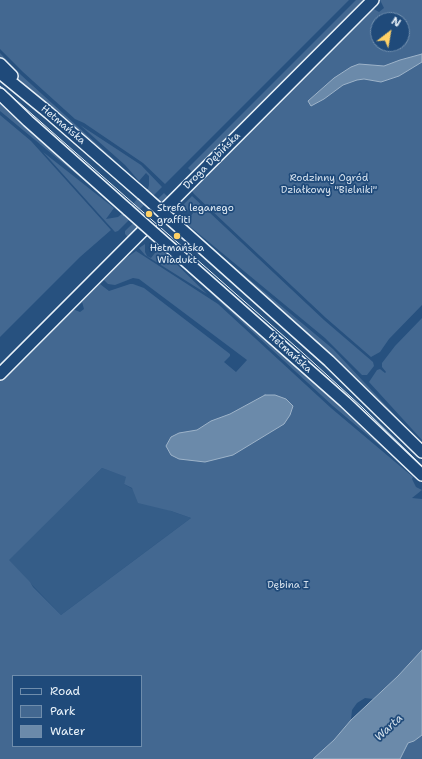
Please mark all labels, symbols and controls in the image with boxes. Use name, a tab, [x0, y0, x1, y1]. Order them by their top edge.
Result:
north arrow	[370, 12, 410, 52]
text: N	[388, 13, 404, 31]
street label: Hetmańska	[38, 103, 88, 147]
street label: Droga Dębińska	[181, 130, 243, 192]
park label: Rodzinny Ogród Działkowy "Bielniki"	[281, 172, 377, 196]
place label: Strefa leganego graffiti	[157, 202, 234, 226]
marker: Strefa leganego graffiti	[144, 209, 154, 219]
marker: Hetmańska Wiadukt	[172, 231, 182, 241]
place label: Hetmańska Wiadukt	[150, 242, 204, 266]
street label: Hetmańska	[266, 330, 314, 376]
park label: Dębina I	[267, 579, 309, 591]
legend	[12, 675, 142, 747]
text: Road	[50, 683, 80, 699]
text: Park	[50, 703, 76, 719]
water label: Warta	[372, 712, 406, 744]
text: Water	[50, 723, 85, 739]

